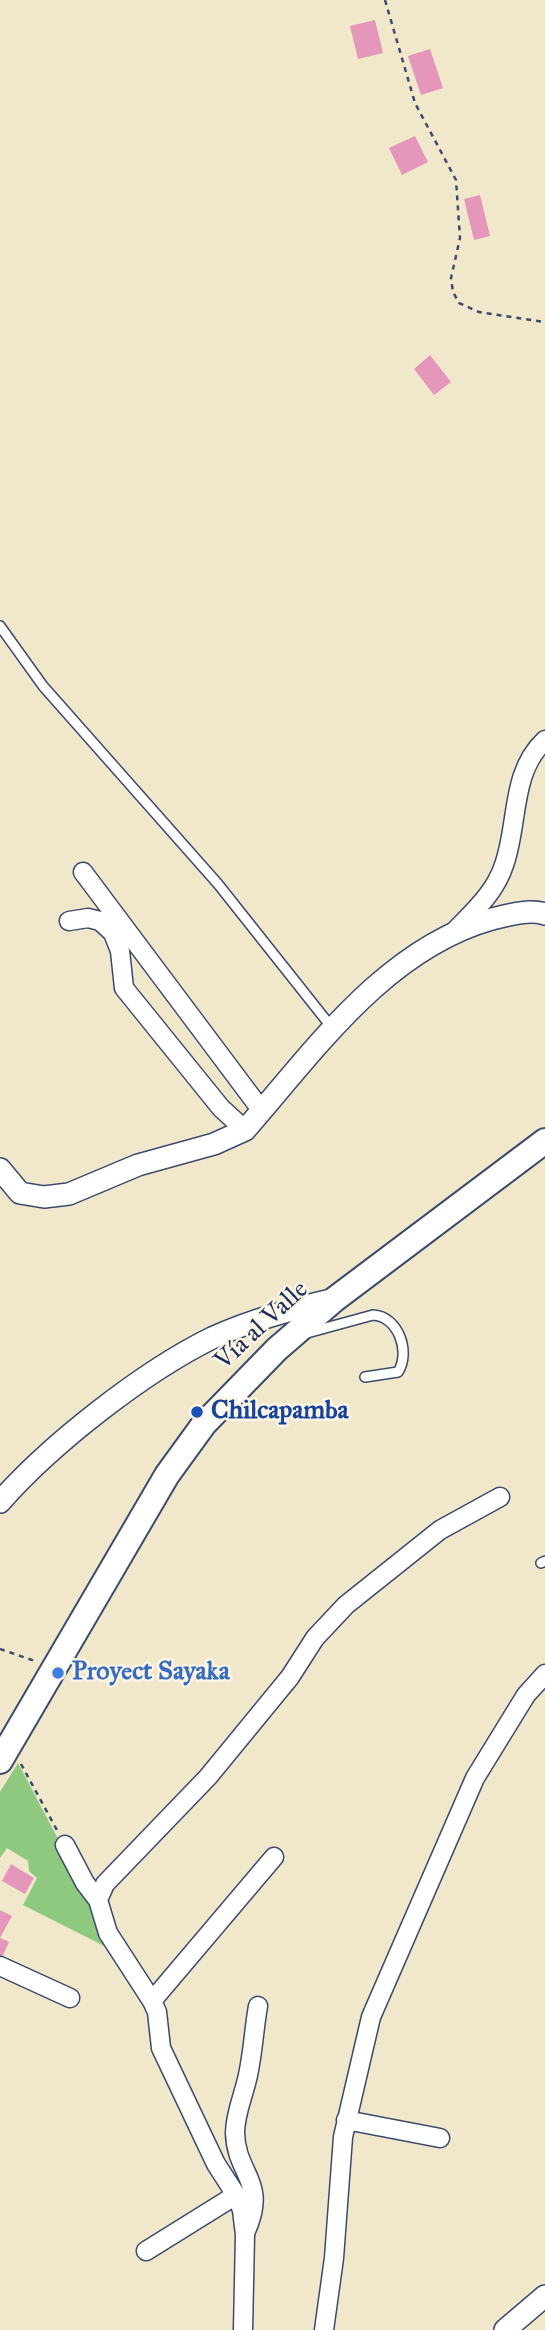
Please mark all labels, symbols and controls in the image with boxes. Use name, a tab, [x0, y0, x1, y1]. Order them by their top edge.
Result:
street label: Vía al Valle	[209, 1275, 315, 1377]
place label: Chilcapamba	[211, 1396, 349, 1428]
marker: Chilcapamba	[189, 1404, 205, 1420]
place label: Proyect Sayaka	[72, 1657, 230, 1689]
marker: Proyect Sayaka	[50, 1665, 66, 1681]

